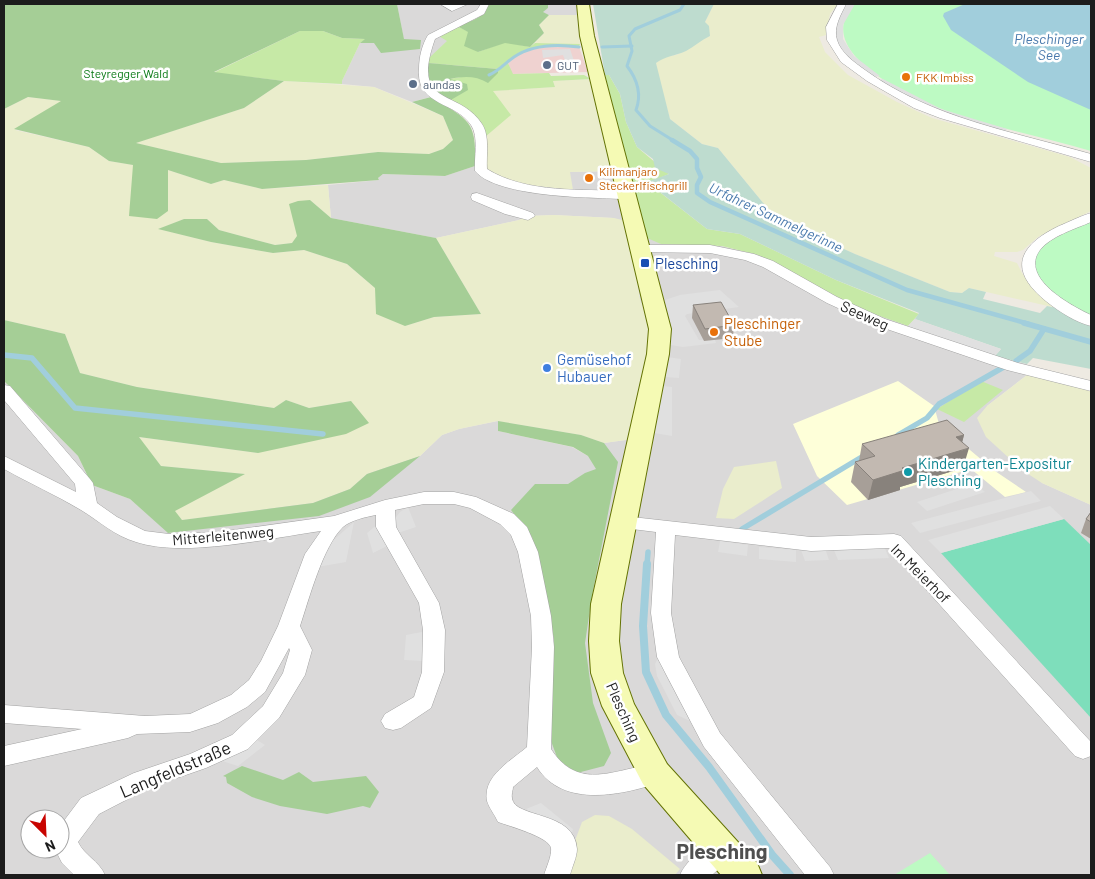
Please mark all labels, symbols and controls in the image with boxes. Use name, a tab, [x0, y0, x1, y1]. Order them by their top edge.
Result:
water label: Pleschinger See	[1014, 30, 1085, 63]
place label: GUT	[557, 58, 579, 72]
marker: GUT	[541, 59, 553, 71]
park label: Steyregger Wald	[83, 66, 169, 80]
place label: FKK Imbiss	[916, 70, 974, 84]
marker: FKK Imbiss	[900, 71, 912, 83]
place label: aundas	[423, 77, 461, 91]
marker: aundas	[407, 78, 419, 90]
place label: Kilimanjaro Steckerlfischgrill	[599, 164, 687, 192]
marker: Kilimanjaro Steckerlfischgrill	[583, 172, 595, 184]
water label: Urfahrer Sammelgerinne	[706, 179, 846, 255]
place label: Plesching	[655, 254, 718, 272]
marker: Plesching	[639, 257, 651, 269]
street label: Seeweg	[838, 296, 892, 334]
place label: Pleschinger Stube	[724, 314, 801, 349]
marker: Pleschinger Stube	[708, 326, 720, 338]
place label: Gemüsehof Hubauer	[557, 350, 631, 385]
marker: Gemüsehof Hubauer	[541, 362, 553, 374]
place label: Kindergarten-Expositur Plesching	[918, 454, 1072, 489]
marker: Kindergarten-Expositur Plesching	[902, 466, 914, 478]
street label: Mitterleitenweg	[172, 522, 274, 548]
street label: Im Meierhof	[888, 540, 954, 606]
street label: Plesching	[603, 679, 645, 745]
street label: Langfeldstraße	[116, 736, 234, 802]
north arrow	[20, 809, 70, 859]
text: N	[43, 837, 58, 856]
district label: Plesching	[677, 838, 767, 863]

